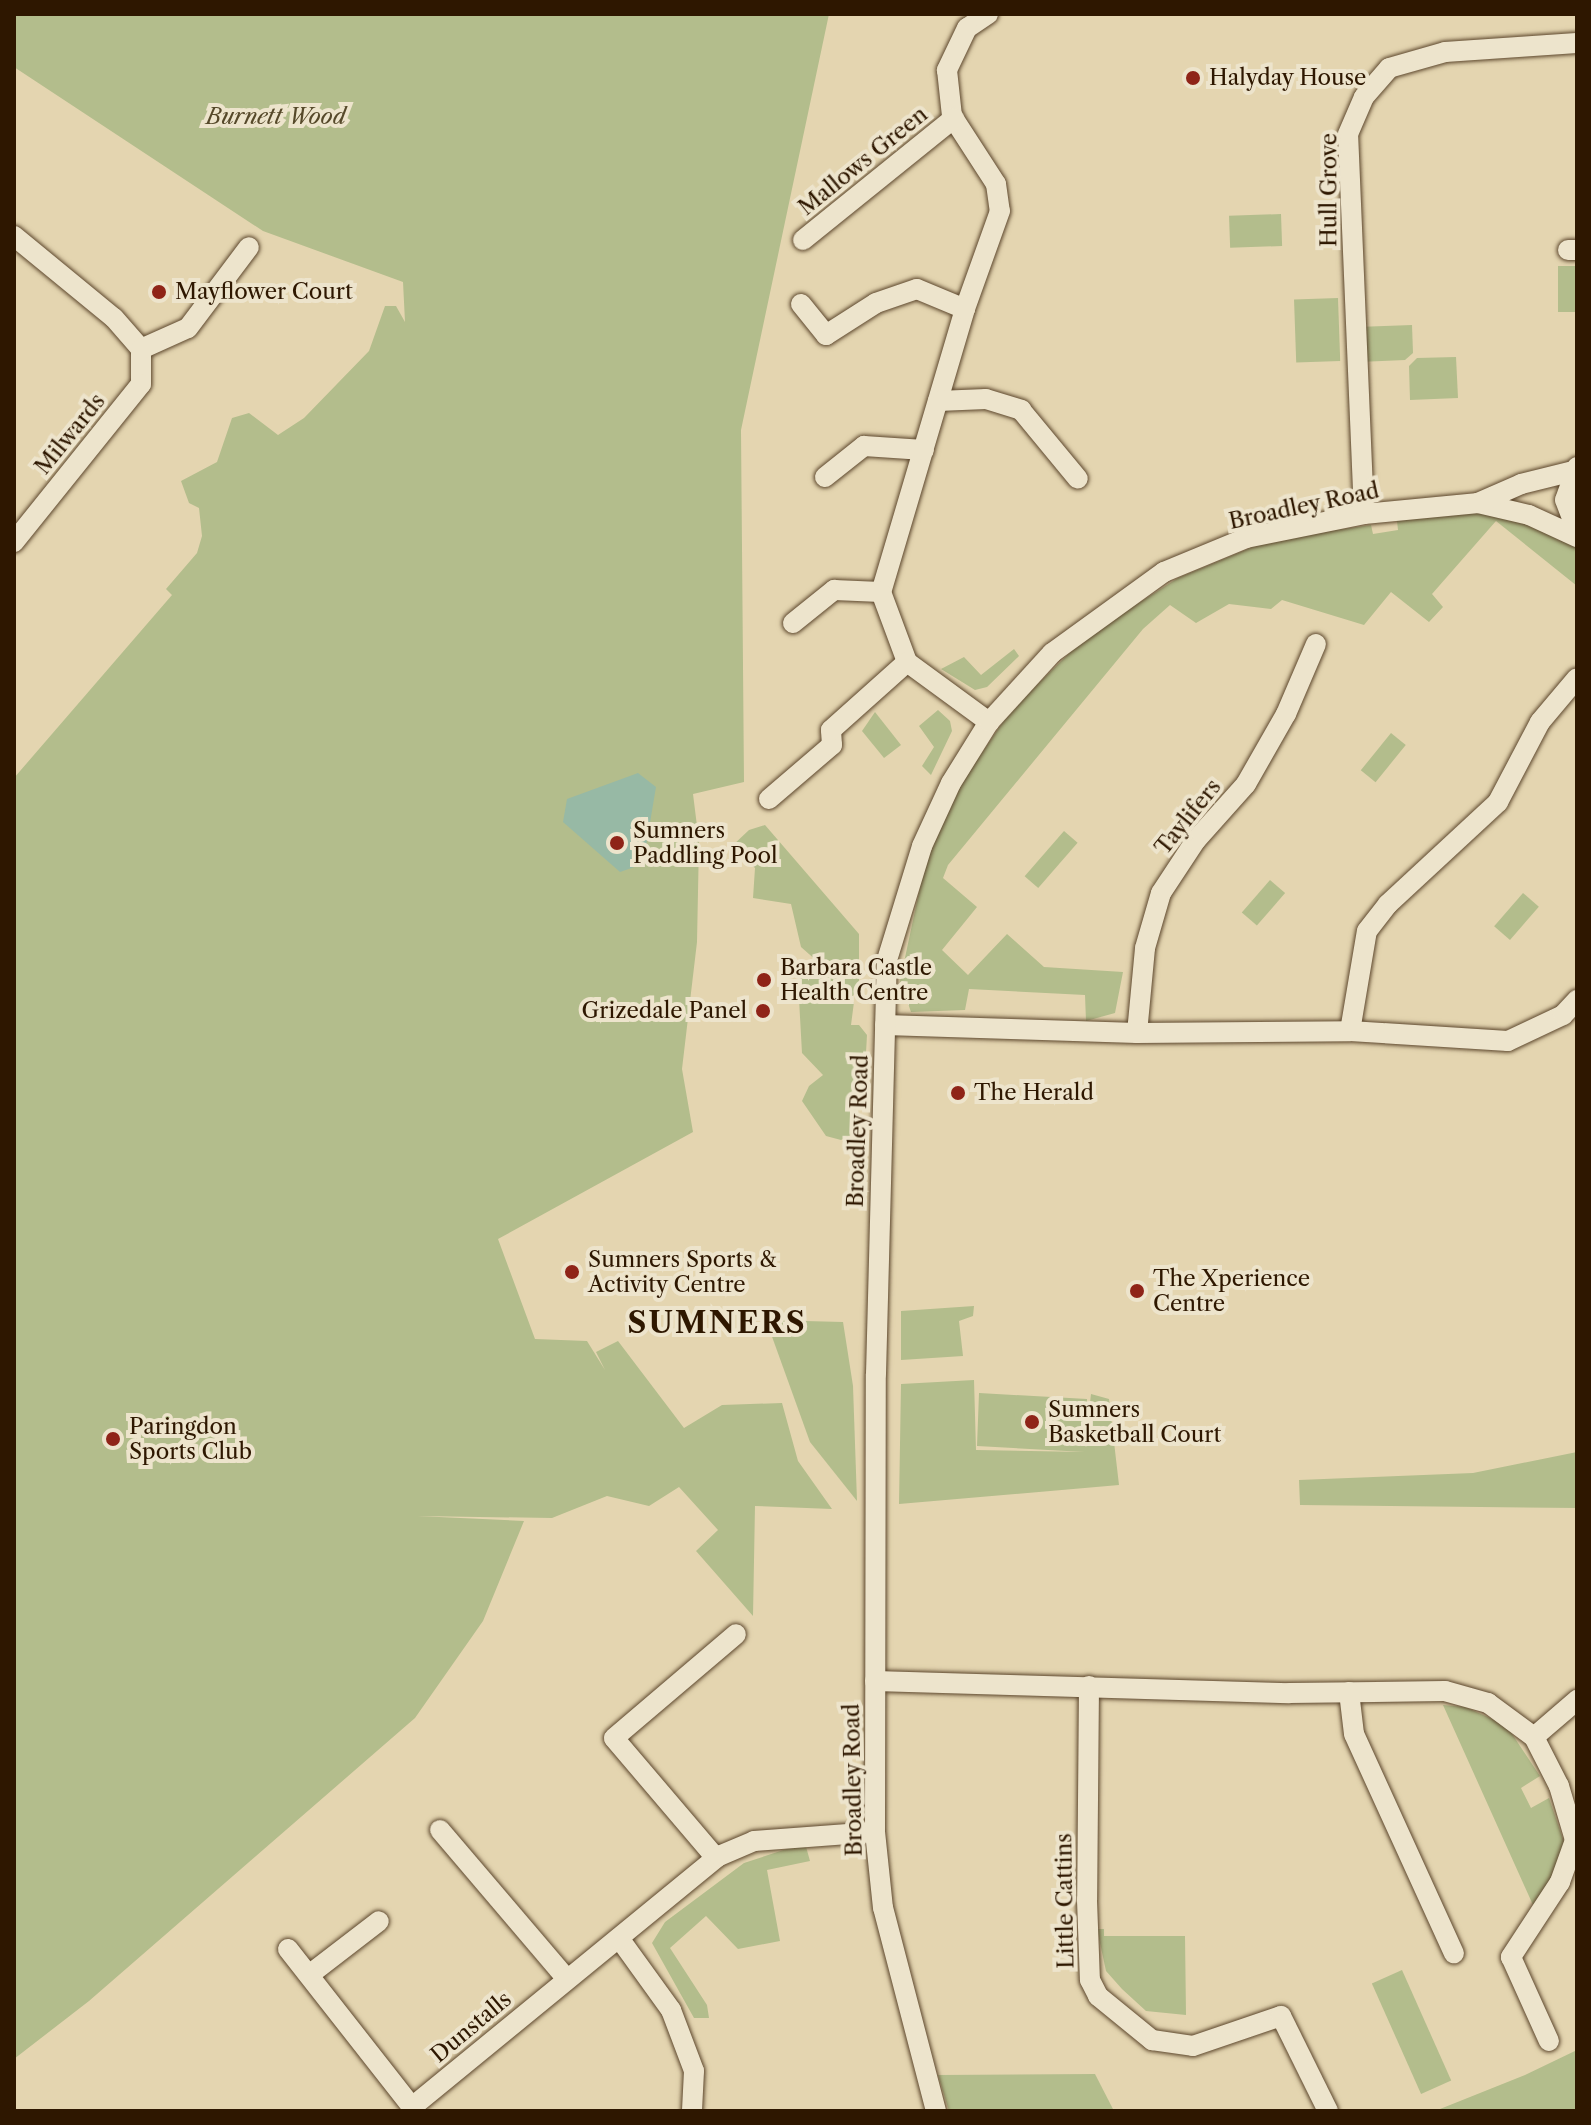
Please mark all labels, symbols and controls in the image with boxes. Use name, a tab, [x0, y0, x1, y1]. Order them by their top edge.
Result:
place label: Halyday House	[1209, 65, 1367, 91]
marker: Halyday House	[1184, 69, 1202, 87]
street label: Mallows Green	[793, 101, 933, 221]
park label: Burnett Wood	[206, 104, 346, 130]
street label: Hull Grove	[1316, 133, 1342, 247]
place label: Mayflower Court	[175, 279, 353, 305]
marker: Mayflower Court	[150, 283, 168, 301]
street label: Milwards	[29, 388, 111, 480]
street label: Broadley Road	[1226, 477, 1382, 535]
street label: Taylifers	[1150, 774, 1226, 860]
place label: Sumners Paddling Pool	[633, 817, 778, 868]
marker: Sumners Paddling Pool	[608, 834, 626, 852]
place label: Barbara Castle Health Centre	[780, 954, 932, 1006]
marker: Barbara Castle Health Centre	[755, 971, 773, 989]
place label: Grizedale Panel	[581, 998, 747, 1024]
marker: Grizedale Panel	[754, 1002, 772, 1020]
street label: Broadley Road	[842, 1054, 874, 1208]
place label: The Herald	[974, 1080, 1094, 1106]
marker: The Herald	[949, 1084, 967, 1102]
place label: Sumners Sports & Activity Centre	[588, 1246, 776, 1298]
marker: Sumners Sports & Activity Centre	[563, 1263, 581, 1281]
place label: The Xperience Centre	[1153, 1265, 1311, 1316]
marker: The Xperience Centre	[1128, 1282, 1146, 1300]
district label: SUMNERS	[627, 1305, 807, 1341]
place label: Sumners Basketball Court	[1048, 1396, 1221, 1448]
place label: Paringdon Sports Club	[129, 1413, 252, 1464]
marker: Sumners Basketball Court	[1023, 1413, 1041, 1431]
marker: Paringdon Sports Club	[104, 1430, 122, 1448]
street label: Broadley Road	[838, 1703, 868, 1857]
street label: Little Cattins	[1051, 1833, 1079, 1969]
street label: Dunstalls	[426, 1986, 516, 2068]

